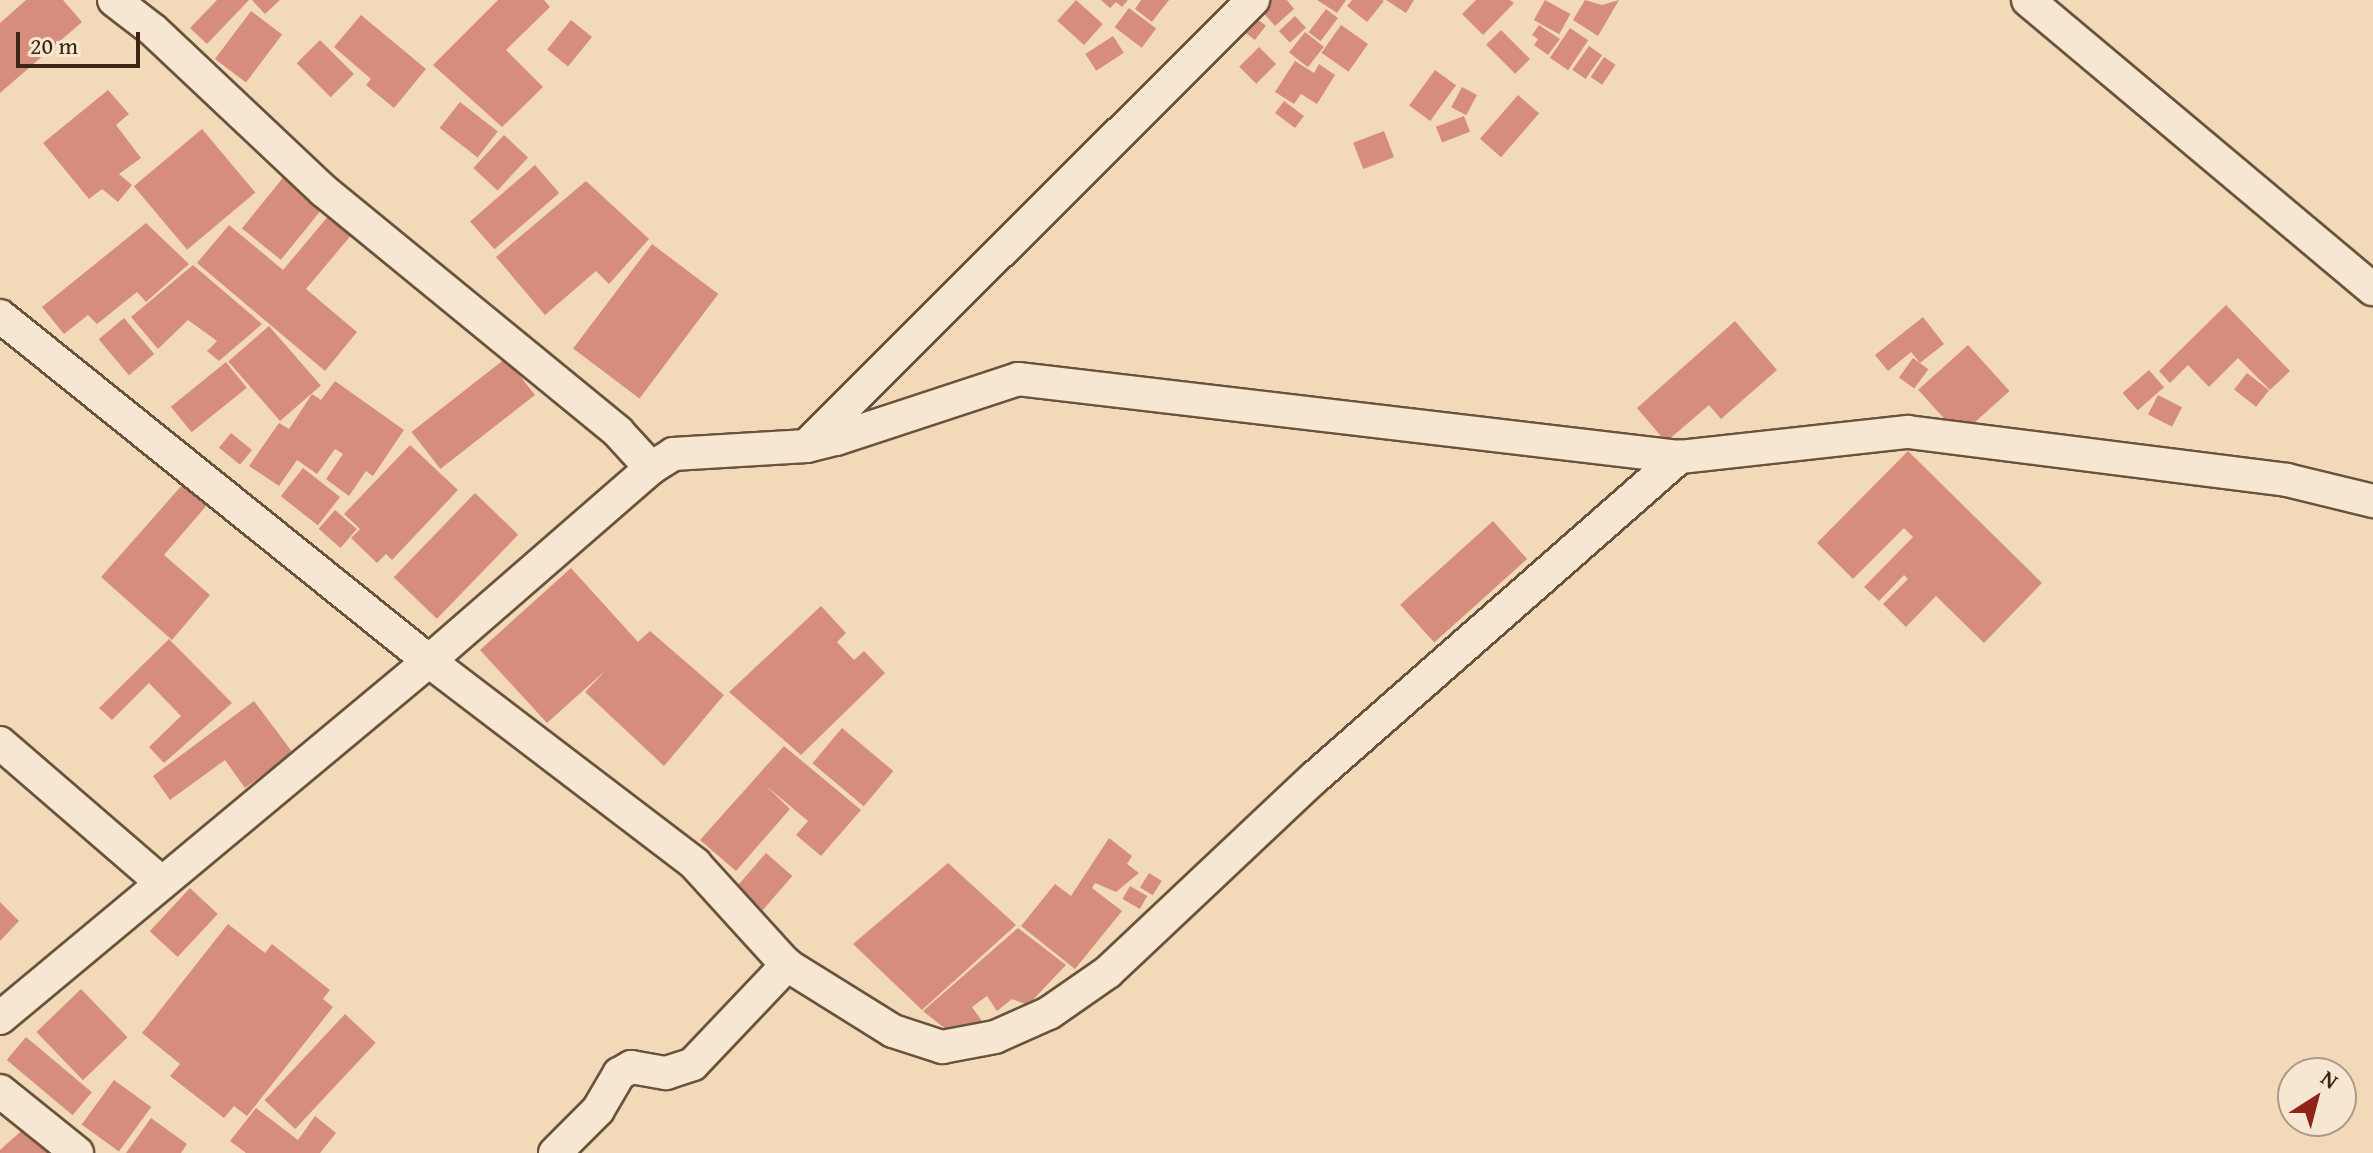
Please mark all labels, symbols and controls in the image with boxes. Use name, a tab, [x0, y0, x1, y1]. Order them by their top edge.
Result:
scale bar	[20, 16, 144, 66]
text: 20 m	[30, 28, 78, 63]
north arrow	[2277, 1057, 2357, 1137]
text: N	[2315, 1062, 2345, 1096]

